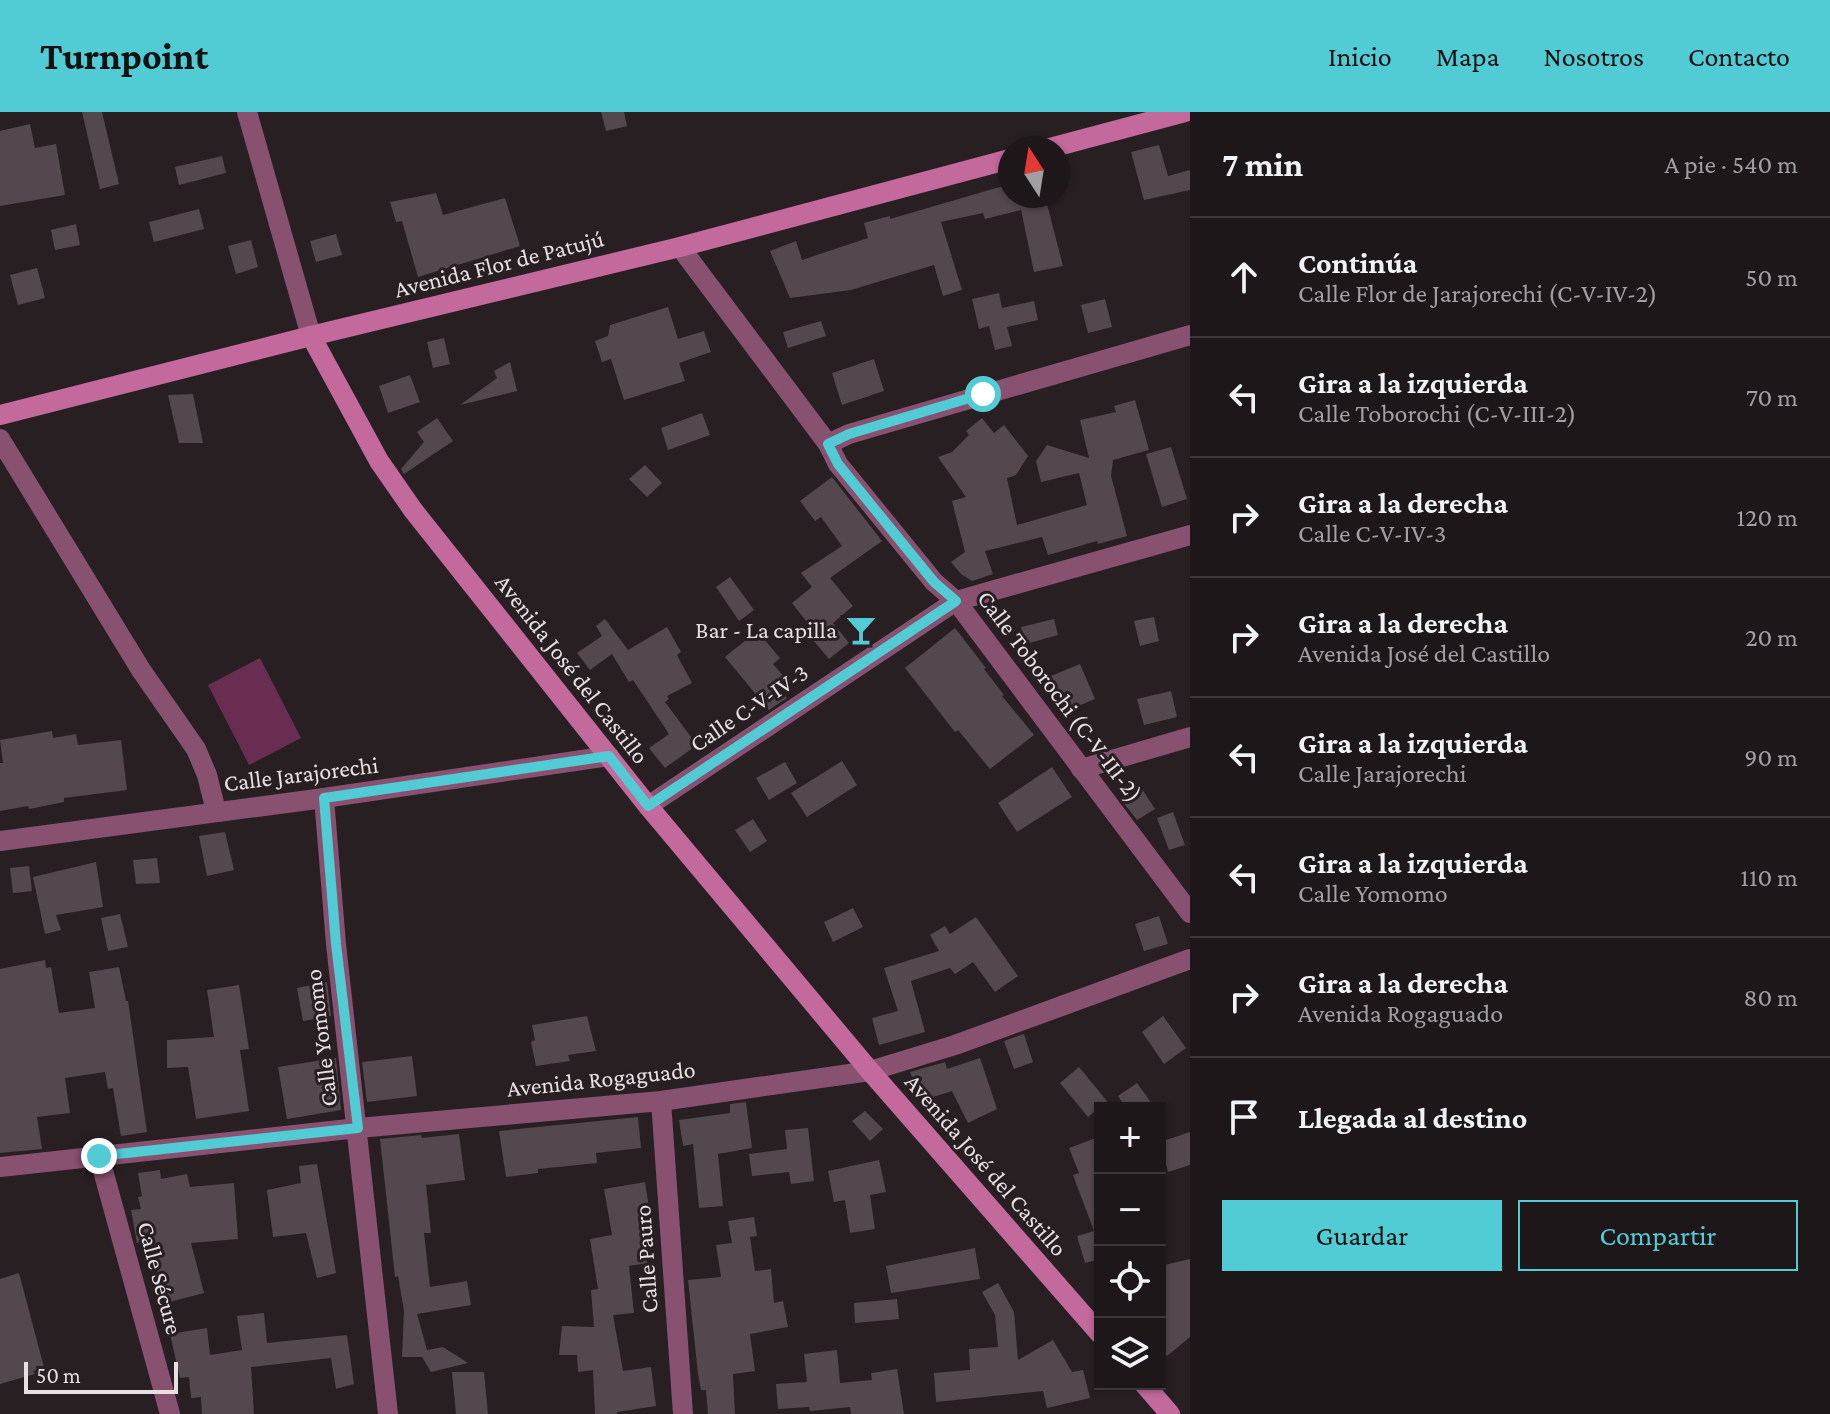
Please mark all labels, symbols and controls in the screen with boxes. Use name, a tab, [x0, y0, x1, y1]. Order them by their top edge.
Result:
text: Turnpoint	[40, 35, 208, 77]
text: Inicio	[1328, 41, 1392, 72]
text: Mapa	[1436, 41, 1499, 72]
text: Nosotros	[1543, 41, 1644, 72]
text: Contacto	[1688, 41, 1790, 72]
north arrow	[998, 136, 1070, 208]
text: 7 min	[1222, 146, 1303, 183]
text: A pie · 540 m	[1664, 150, 1798, 179]
street label: Avenida Flor de Patujú	[391, 224, 607, 303]
text: Continúa	[1298, 246, 1417, 279]
icon: ahead	[1222, 255, 1266, 299]
text: 50 m	[1745, 263, 1798, 292]
text: Calle Flor de Jarajorechi (C-V-IV-2)	[1298, 279, 1657, 308]
text: Gira a la izquierda	[1298, 366, 1528, 399]
icon: left	[1222, 375, 1266, 419]
route start	[965, 376, 1001, 412]
text: 70 m	[1746, 383, 1798, 412]
text: Calle Toborochi (C-V-III-2)	[1298, 399, 1576, 428]
text: Gira a la derecha	[1298, 486, 1508, 519]
icon: right	[1222, 495, 1266, 539]
text: 120 m	[1737, 503, 1798, 532]
text: Calle C-V-IV-3	[1298, 519, 1446, 548]
street label: Avenida José del Castillo	[490, 569, 655, 769]
street label: Calle Toborochi (C-V-III-2)	[971, 585, 1149, 807]
text: Gira a la derecha	[1298, 606, 1508, 639]
bar icon: Bar - La capilla	[844, 613, 878, 647]
icon: right	[1222, 615, 1266, 659]
place label: Bar - La capilla	[695, 616, 837, 643]
text: 20 m	[1745, 623, 1798, 652]
text: Avenida José del Castillo	[1298, 639, 1550, 668]
street label: Calle C-V-IV-3	[684, 658, 813, 757]
text: Gira a la izquierda	[1298, 726, 1528, 759]
icon: left	[1222, 735, 1266, 779]
text: 90 m	[1744, 743, 1798, 772]
street label: Calle Jarajorechi	[222, 751, 380, 796]
text: Calle Jarajorechi	[1298, 759, 1466, 788]
text: Gira a la izquierda	[1298, 846, 1528, 879]
icon: left	[1222, 855, 1266, 899]
text: 110 m	[1740, 863, 1798, 892]
text: Calle Yomomo	[1298, 879, 1448, 908]
text: Gira a la derecha	[1298, 966, 1508, 999]
street label: Calle Yomomo	[299, 968, 342, 1108]
icon: right	[1222, 975, 1266, 1019]
text: 80 m	[1744, 983, 1798, 1012]
text: Avenida Rogaguado	[1298, 999, 1503, 1028]
street label: Avenida Rogaguado	[505, 1055, 697, 1102]
street label: Avenida José del Castillo	[900, 1068, 1073, 1261]
icon: arrive	[1222, 1095, 1266, 1139]
text: Llegada al destino	[1298, 1101, 1527, 1134]
map controls	[1094, 1102, 1166, 1390]
button: +	[1094, 1102, 1166, 1174]
route end	[81, 1138, 117, 1174]
button: −	[1094, 1174, 1166, 1246]
button: Guardar	[1222, 1200, 1502, 1271]
button: Compartir	[1518, 1200, 1798, 1271]
street label: Calle Pauro	[628, 1204, 663, 1314]
street label: Calle Sécure	[132, 1218, 189, 1337]
button: locate	[1094, 1246, 1166, 1318]
button: layers	[1094, 1318, 1166, 1390]
scale bar	[24, 1358, 178, 1394]
text: 50 m	[36, 1363, 81, 1388]

